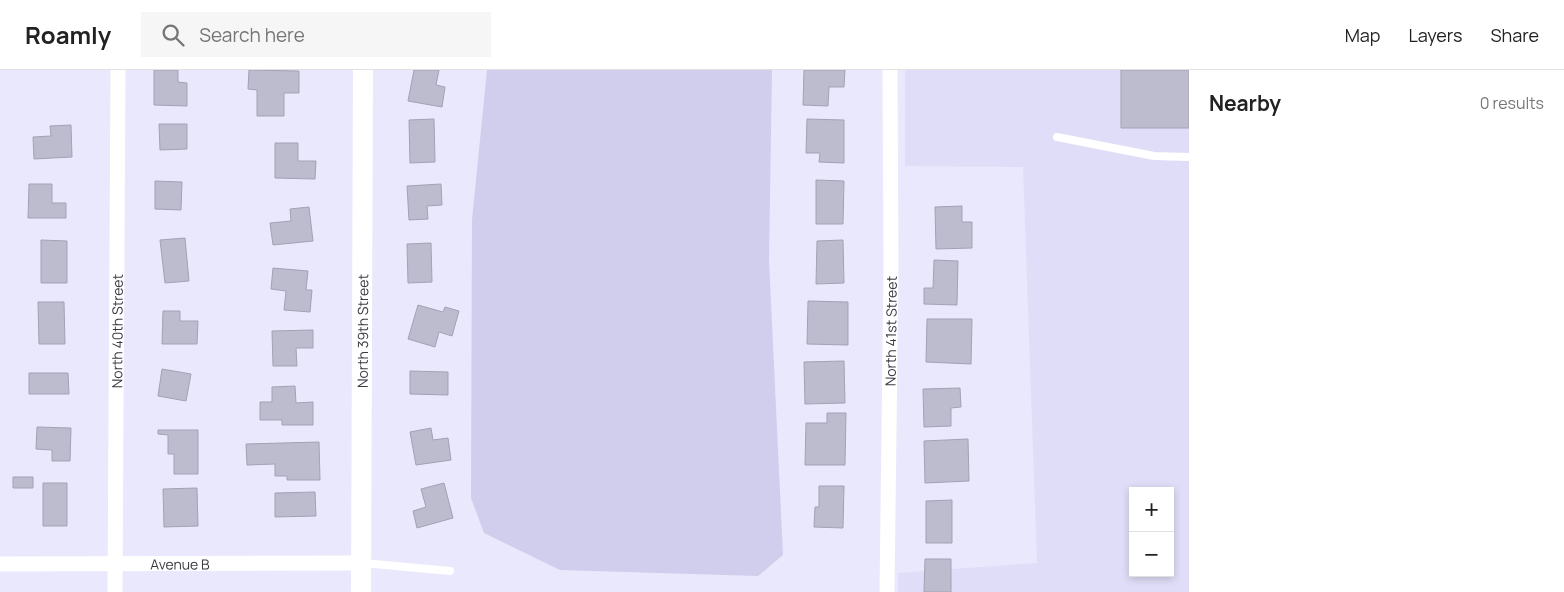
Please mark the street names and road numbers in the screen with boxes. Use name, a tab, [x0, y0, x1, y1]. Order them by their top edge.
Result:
street label: North 40th Street	[107, 273, 126, 388]
street label: North 39th Street	[352, 274, 372, 388]
street label: North 41st Street	[880, 275, 900, 386]
street label: Avenue B	[150, 554, 210, 573]

